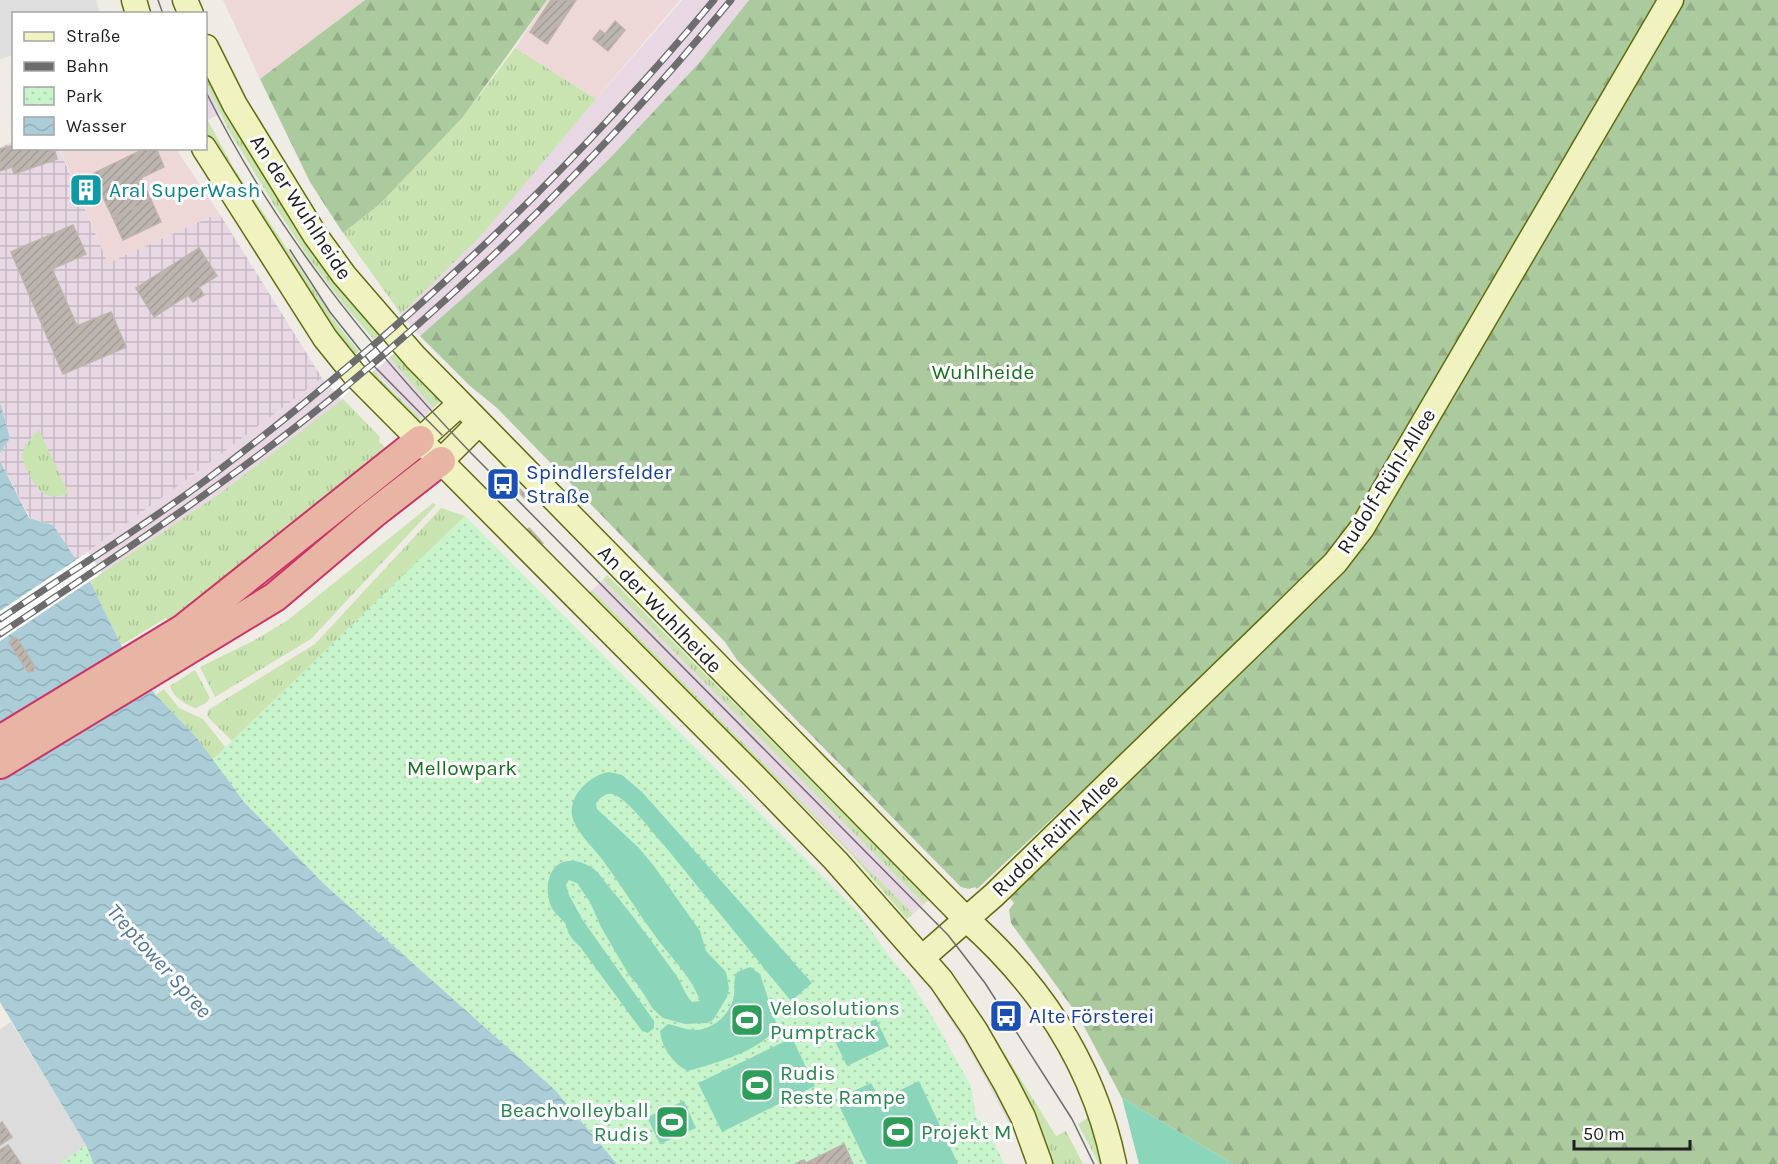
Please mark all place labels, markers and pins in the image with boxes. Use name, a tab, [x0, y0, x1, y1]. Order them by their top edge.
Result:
building icon: Aral SuperWash	[68, 172, 104, 208]
place label: Aral SuperWash	[109, 178, 261, 202]
place label: Spindlersfelder Straße	[526, 460, 672, 508]
bus stop icon: Spindlersfelder Straße	[485, 466, 521, 502]
place label: Velosolutions Pumptrack	[770, 996, 900, 1044]
bus stop icon: Alte Försterei	[988, 998, 1024, 1034]
sports icon: Velosolutions Pumptrack	[729, 1002, 765, 1038]
place label: Alte Försterei	[1029, 1004, 1154, 1028]
place label: Rudis Reste Rampe	[780, 1061, 905, 1109]
sports icon: Rudis Reste Rampe	[739, 1067, 775, 1103]
place label: Beachvolleyball Rudis	[500, 1098, 649, 1146]
sports icon: Beachvolleyball Rudis	[654, 1104, 690, 1140]
sports icon: Projekt M	[880, 1114, 916, 1150]
place label: Projekt M	[921, 1120, 1012, 1144]

